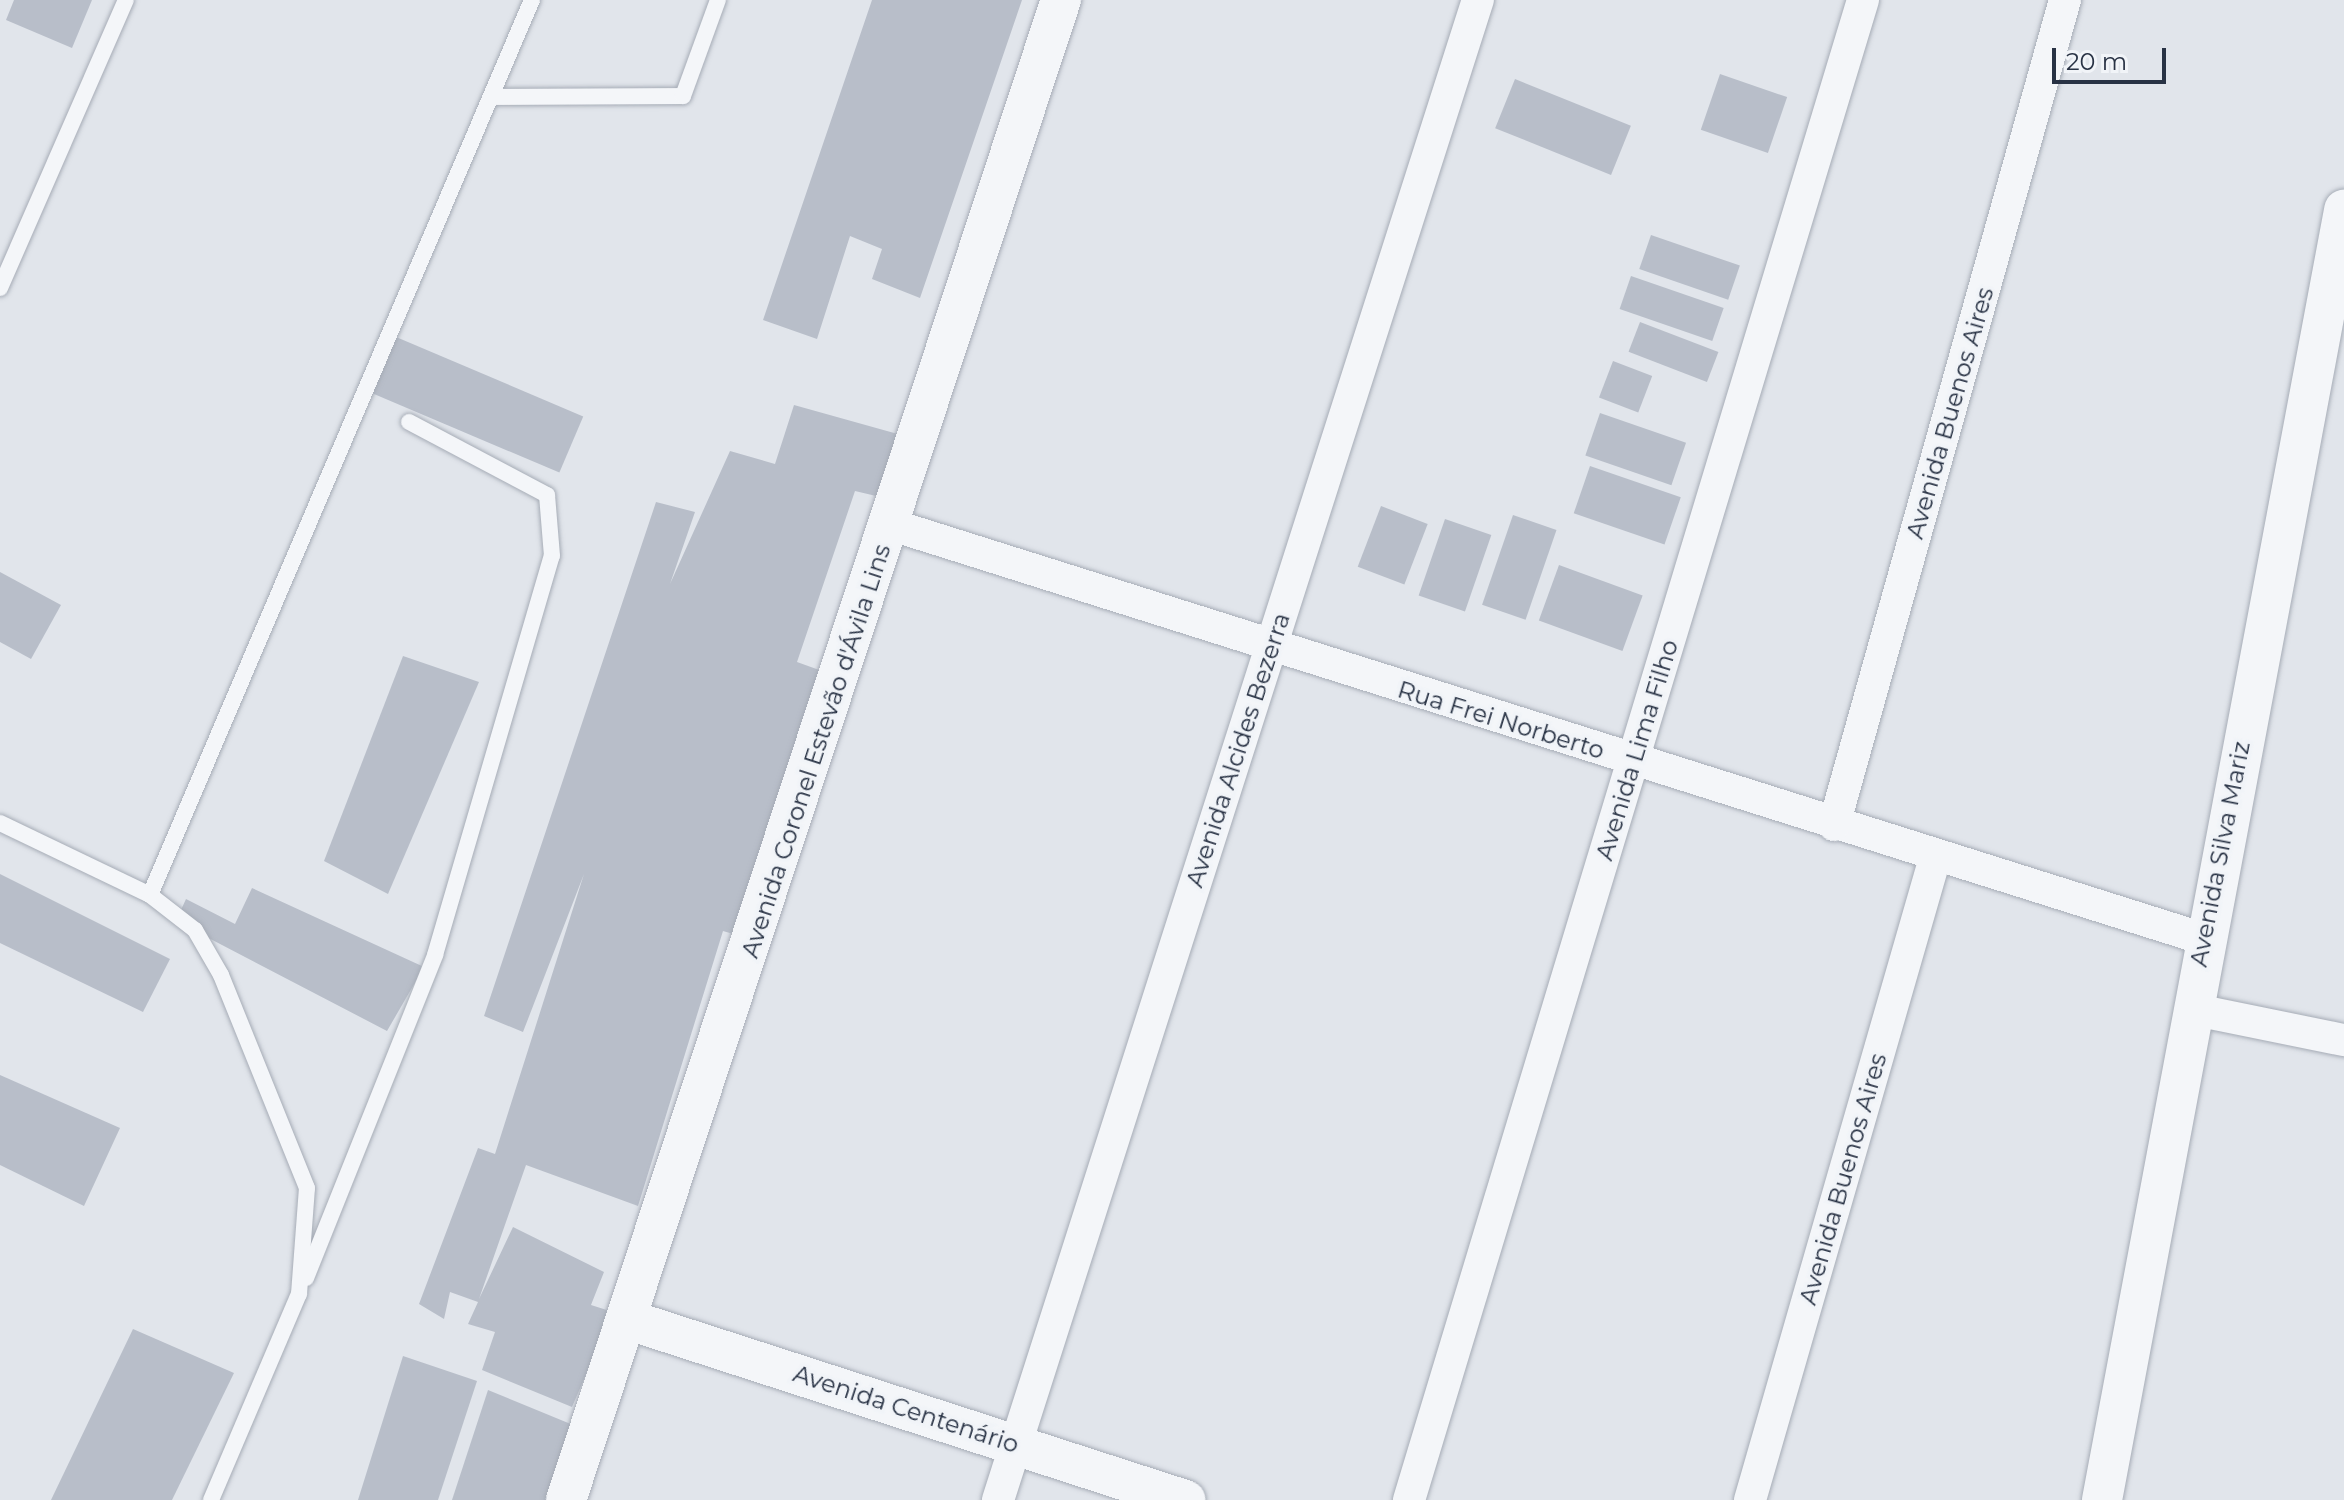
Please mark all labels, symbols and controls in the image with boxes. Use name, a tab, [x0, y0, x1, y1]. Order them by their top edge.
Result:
scale bar	[2056, 32, 2170, 82]
text: 20 m	[2066, 47, 2127, 76]
street label: Avenida Buenos Aires	[1900, 284, 2000, 542]
street label: Avenida Coronel Estevão d'Ávila Lins	[735, 541, 897, 961]
street label: Avenida Alcides Bezerra	[1180, 609, 1296, 891]
street label: Avenida Lima Filho	[1590, 636, 1684, 864]
street label: Rua Frei Norberto	[1394, 675, 1608, 765]
street label: Avenida Silva Mariz	[2184, 739, 2256, 969]
street label: Avenida Buenos Aires	[1793, 1050, 1893, 1308]
street label: Avenida Centenário	[790, 1359, 1022, 1459]

